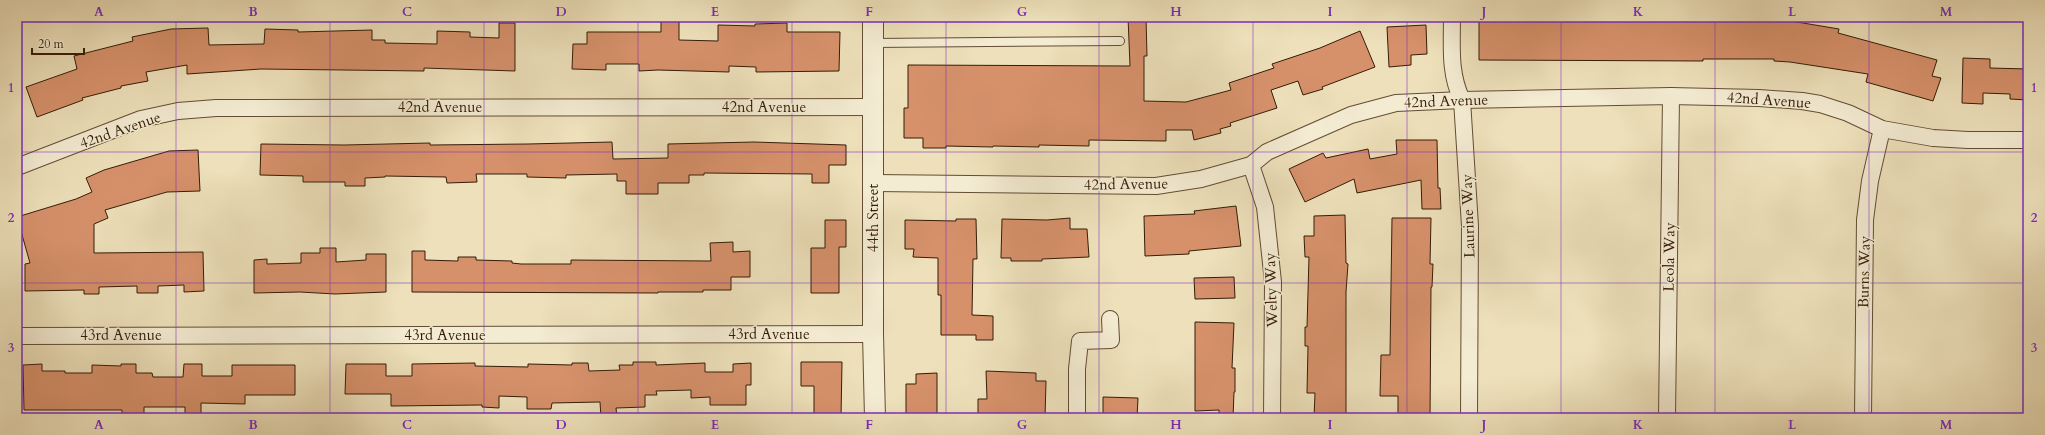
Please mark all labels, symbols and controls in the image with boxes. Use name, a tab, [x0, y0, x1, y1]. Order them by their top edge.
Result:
text: A	[94, 3, 104, 21]
text: B	[248, 3, 258, 21]
text: C	[402, 3, 412, 21]
text: D	[555, 3, 567, 21]
text: E	[711, 3, 719, 21]
text: F	[865, 3, 873, 21]
text: G	[1017, 3, 1028, 21]
text: H	[1170, 3, 1182, 21]
text: I	[1327, 3, 1333, 21]
text: J	[1480, 3, 1487, 21]
text: K	[1633, 3, 1644, 21]
text: L	[1788, 3, 1797, 21]
text: M	[1940, 3, 1953, 21]
scale bar	[32, 30, 84, 56]
text: 20 m	[38, 36, 65, 52]
text: 1	[8, 79, 14, 97]
text: 1	[2031, 79, 2037, 97]
street label: 42nd Avenue	[1726, 87, 1812, 113]
street label: 42nd Avenue	[1403, 90, 1489, 112]
street label: 42nd Avenue	[398, 97, 482, 117]
street label: 42nd Avenue	[722, 97, 806, 117]
street label: 42nd Avenue	[77, 107, 163, 153]
street label: 42nd Avenue	[1084, 173, 1169, 195]
street label: Laurine Way	[1457, 174, 1479, 258]
street label: 44th Street	[863, 184, 883, 252]
text: 2	[8, 209, 15, 227]
text: 2	[2031, 209, 2038, 227]
street label: Leola Way	[1658, 222, 1680, 292]
street label: Burns Way	[1853, 236, 1875, 308]
street label: Welty Way	[1260, 252, 1282, 329]
street label: 43rd Avenue	[728, 324, 810, 344]
street label: 43rd Avenue	[80, 325, 162, 345]
street label: 43rd Avenue	[404, 325, 486, 345]
text: 3	[8, 339, 15, 357]
text: 3	[2031, 339, 2038, 357]
text: A	[94, 416, 104, 434]
text: B	[248, 416, 258, 434]
text: C	[402, 416, 412, 434]
text: D	[555, 416, 567, 434]
text: E	[711, 416, 719, 434]
text: F	[865, 416, 873, 434]
text: G	[1017, 416, 1028, 434]
text: H	[1170, 416, 1182, 434]
text: I	[1327, 416, 1333, 434]
text: J	[1480, 416, 1487, 434]
text: K	[1633, 416, 1644, 434]
text: L	[1788, 416, 1797, 434]
text: M	[1940, 416, 1953, 434]

